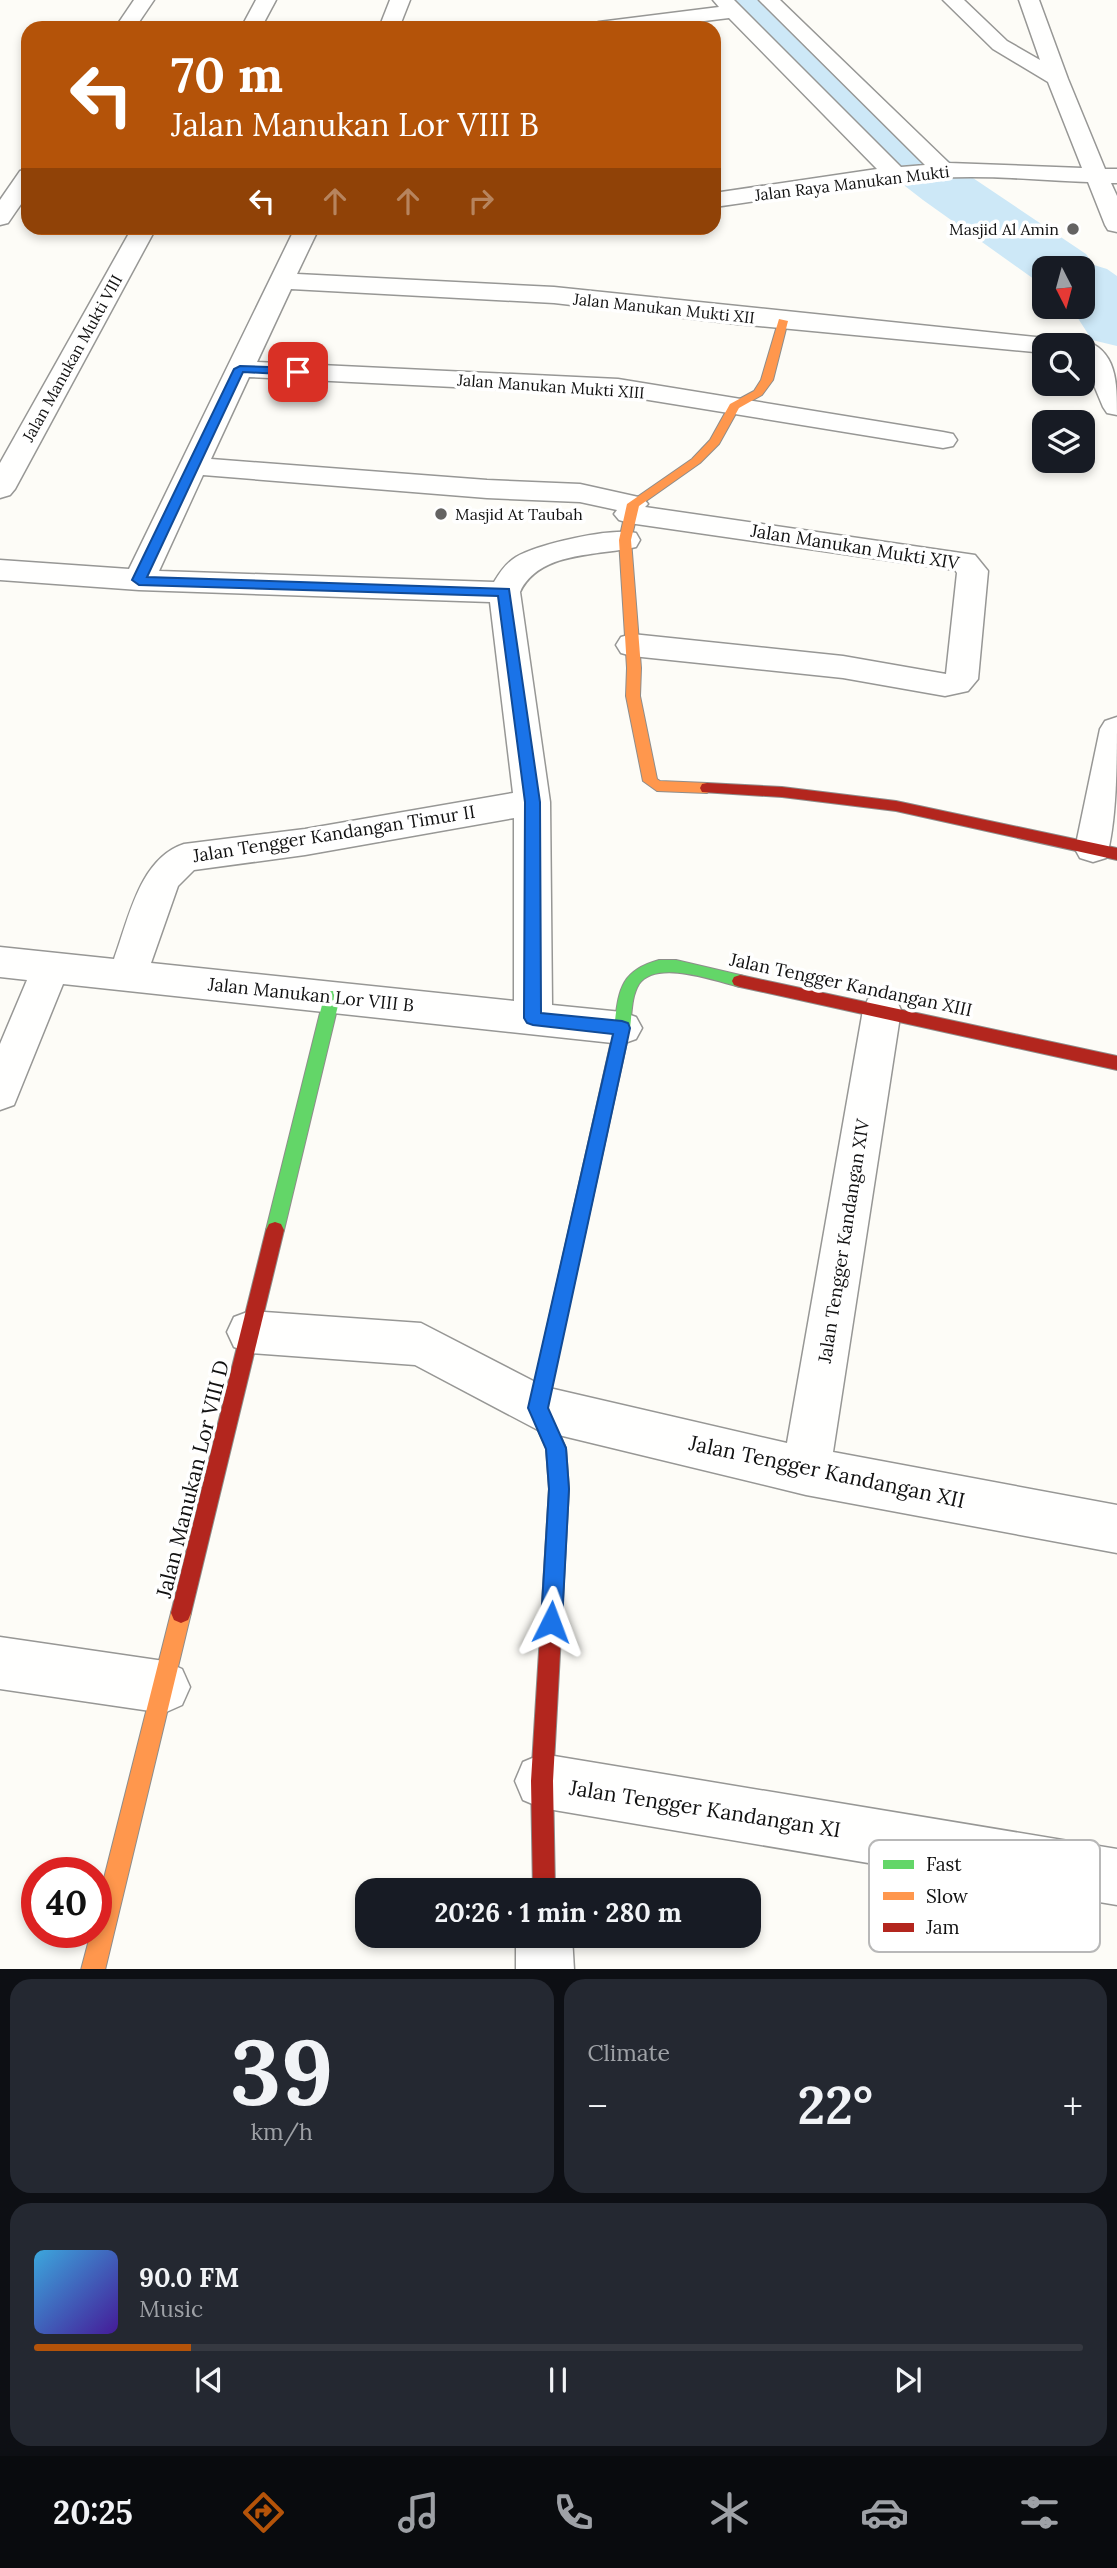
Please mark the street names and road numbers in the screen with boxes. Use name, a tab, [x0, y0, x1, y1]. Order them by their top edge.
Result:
street label: Jalan Raya Manukan Mukti	[752, 161, 951, 205]
street label: Jalan Manukan Mukti VIII	[17, 271, 126, 446]
street label: Jalan Manukan Mukti XII	[571, 288, 756, 327]
street label: Jalan Manukan Mukti XIII	[456, 369, 645, 403]
street label: Jalan Manukan Mukti XIV	[748, 518, 962, 575]
street label: Jalan Tengger Kandangan Timur II	[190, 800, 477, 867]
street label: Jalan Tengger Kandangan XIII	[727, 947, 974, 1021]
street label: Jalan Manukan Lor VIII B	[206, 972, 415, 1017]
street label: Jalan Tengger Kandangan XIV	[813, 1116, 874, 1366]
street label: Jalan Manukan Lor VIII D	[150, 1357, 235, 1601]
street label: Jalan Tengger Kandangan XII	[686, 1429, 968, 1514]
street label: Jalan Tengger Kandangan XI	[567, 1774, 843, 1843]

